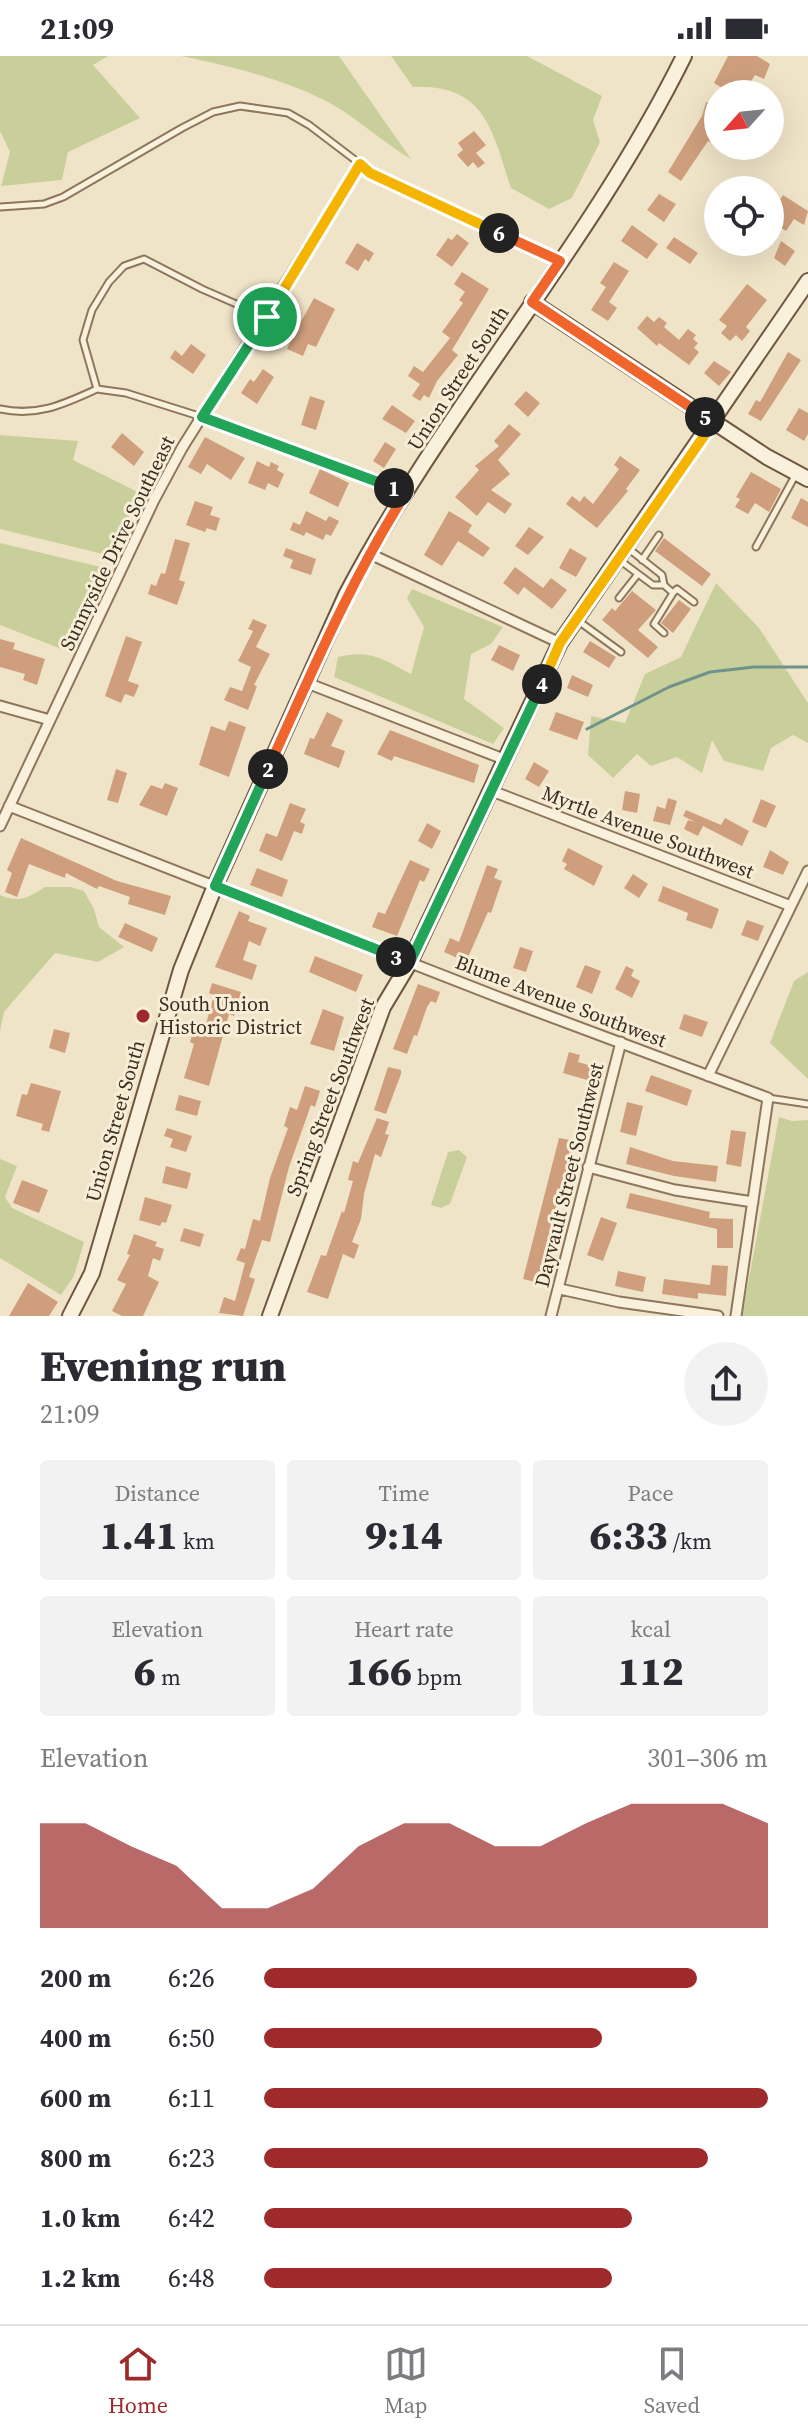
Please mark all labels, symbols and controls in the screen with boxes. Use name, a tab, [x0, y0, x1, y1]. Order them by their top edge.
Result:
text: 21:09	[40, 8, 114, 49]
north arrow	[704, 80, 784, 160]
map controls	[704, 80, 784, 256]
button: locate	[704, 176, 784, 256]
pin: 6	[479, 213, 519, 253]
text: 6	[493, 218, 505, 248]
pin	[233, 283, 301, 351]
icon: arrive	[245, 295, 289, 339]
street label: Union Street South	[401, 300, 515, 456]
pin: 5	[685, 397, 725, 437]
text: 5	[699, 402, 711, 432]
street label: Sunnyside Drive Southeast	[53, 431, 181, 655]
pin: 1	[374, 468, 414, 508]
text: 1	[388, 473, 400, 503]
pin: 4	[522, 664, 562, 704]
text: 4	[536, 669, 548, 699]
pin: 2	[248, 749, 288, 789]
text: 2	[262, 754, 274, 784]
street label: Myrtle Avenue Southwest	[538, 779, 759, 886]
pin: 3	[376, 937, 416, 977]
text: 3	[390, 942, 402, 972]
street label: Blume Avenue Southwest	[451, 948, 671, 1054]
place label: South Union Historic District	[159, 990, 302, 1041]
street label: Spring Street Southwest	[279, 993, 381, 1200]
marker: South Union Historic District	[134, 1007, 152, 1025]
street label: Union Street South	[78, 1037, 152, 1205]
street label: Dayvault Street Southwest	[528, 1059, 611, 1290]
text: Evening run	[40, 1335, 286, 1396]
button: share	[684, 1342, 768, 1426]
text: 21:09	[40, 1396, 100, 1432]
text: Distance	[115, 1478, 200, 1508]
text: Time	[379, 1478, 429, 1508]
text: Pace	[628, 1478, 674, 1508]
text: 1.41	[100, 1508, 178, 1562]
text: 9:14	[365, 1508, 443, 1562]
text: 6:33	[589, 1508, 668, 1562]
text: km	[178, 1526, 215, 1556]
text: /km	[668, 1526, 712, 1556]
text: Elevation	[111, 1614, 203, 1644]
text: Heart rate	[354, 1614, 454, 1644]
text: kcal	[631, 1614, 671, 1644]
text: 6	[134, 1644, 156, 1698]
text: 166	[346, 1644, 412, 1698]
text: 112	[618, 1644, 684, 1698]
text: m	[156, 1662, 181, 1692]
text: bpm	[412, 1662, 462, 1692]
text: Elevation	[40, 1740, 149, 1776]
text: 301–306 m	[647, 1740, 768, 1776]
text: 200 m	[40, 1960, 111, 1996]
text: 6:26	[168, 1960, 215, 1996]
text: 400 m	[40, 2020, 111, 2056]
text: 6:50	[168, 2020, 215, 2056]
text: 600 m	[40, 2080, 111, 2116]
text: 6:11	[168, 2080, 215, 2116]
text: 800 m	[40, 2140, 111, 2176]
text: 6:23	[168, 2140, 215, 2176]
text: 1.0 km	[40, 2200, 121, 2236]
text: 6:42	[168, 2200, 215, 2236]
text: 1.2 km	[40, 2260, 121, 2296]
text: 6:48	[168, 2260, 215, 2296]
tab: Home	[108, 2342, 168, 2420]
tab: Map	[384, 2342, 428, 2420]
tab: Saved	[644, 2342, 700, 2420]

